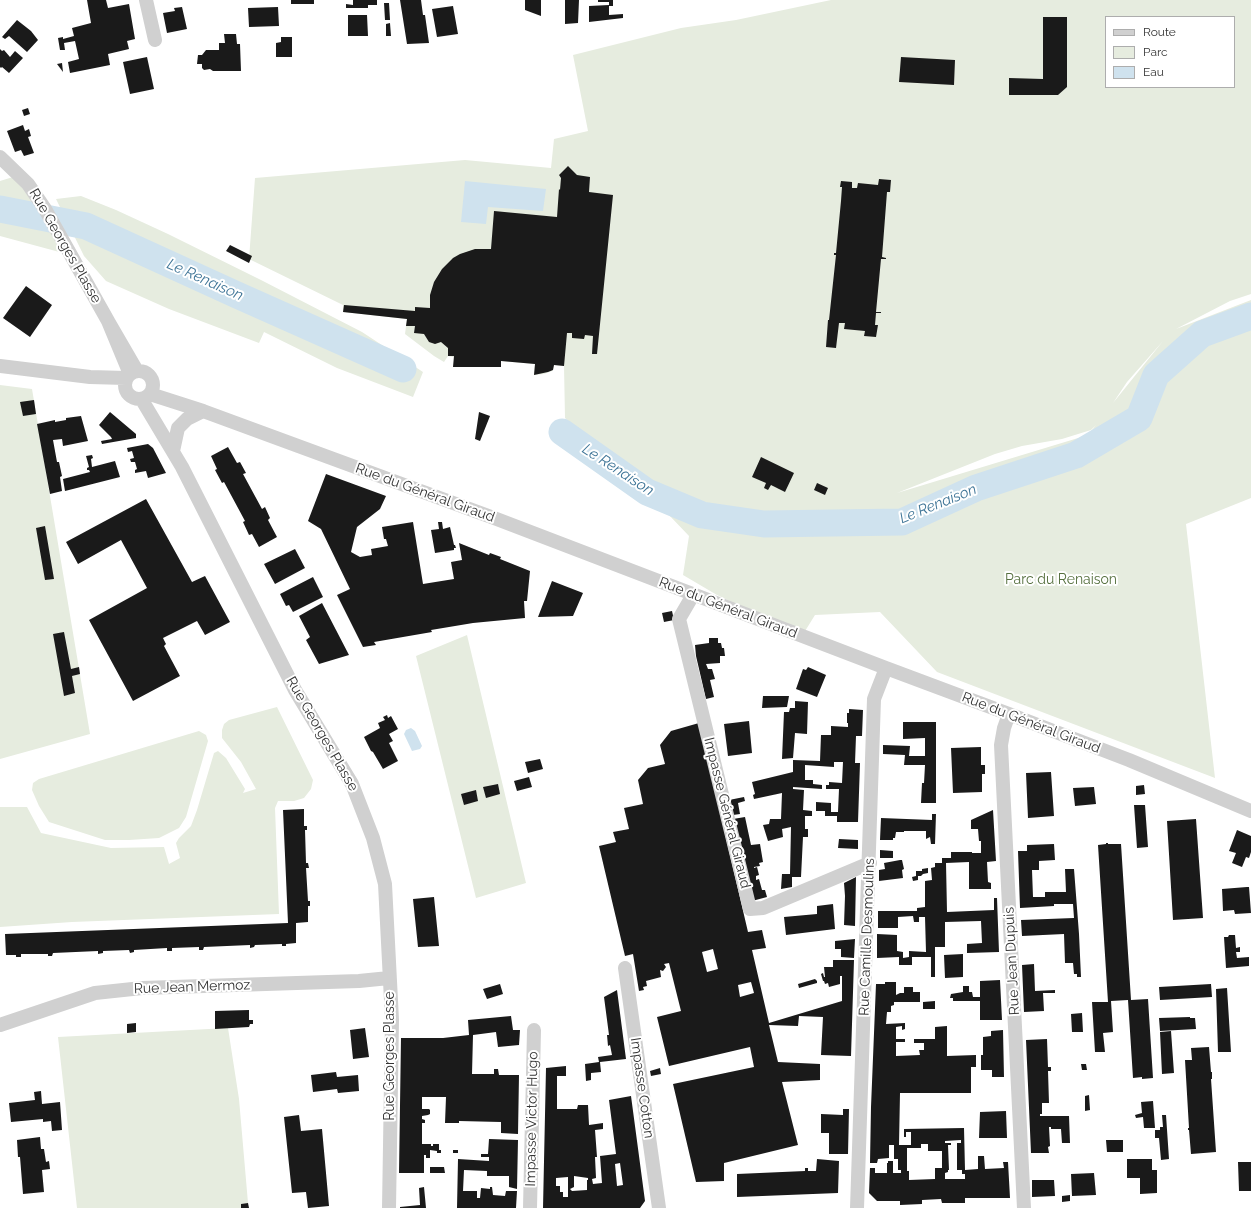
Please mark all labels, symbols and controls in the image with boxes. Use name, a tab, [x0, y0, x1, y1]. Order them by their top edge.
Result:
legend	[1105, 16, 1235, 88]
text: Route	[1143, 25, 1176, 39]
text: Parc	[1143, 45, 1168, 59]
text: Eau	[1143, 65, 1164, 79]
street label: Rue Georges Plasse	[25, 186, 105, 306]
water label: Le Renaison	[164, 255, 246, 305]
water label: Le Renaison	[579, 440, 657, 500]
street label: Rue du Général Giraud	[353, 460, 497, 526]
water label: Le Renaison	[897, 480, 979, 528]
park label: Parc du Renaison	[1005, 572, 1117, 588]
street label: Rue du Général Giraud	[656, 574, 800, 642]
street label: Rue Georges Plasse	[282, 674, 362, 794]
street label: Rue du Général Giraud	[959, 689, 1103, 757]
street label: Impasse Général Giraud	[700, 736, 754, 890]
street label: Rue Camille Desmoulins	[856, 858, 878, 1016]
street label: Rue Jean Dupuis	[1001, 906, 1023, 1016]
street label: Rue Jean Mermoz	[133, 977, 251, 997]
street label: Rue Georges Plasse	[382, 991, 398, 1121]
street label: Impasse Cotton	[627, 1037, 657, 1139]
street label: Impasse Victor Hugo	[522, 1051, 542, 1187]

